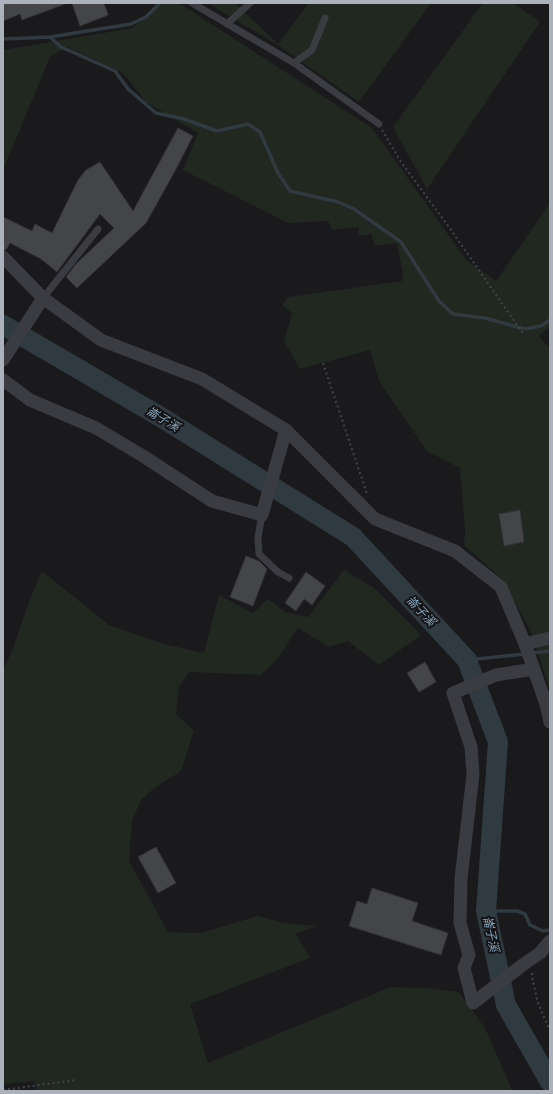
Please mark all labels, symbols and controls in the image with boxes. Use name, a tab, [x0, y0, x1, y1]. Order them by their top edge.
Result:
water label: 崙子溪	[143, 403, 184, 436]
water label: 崙子溪	[403, 592, 440, 631]
water label: 崙子溪	[479, 915, 503, 955]

